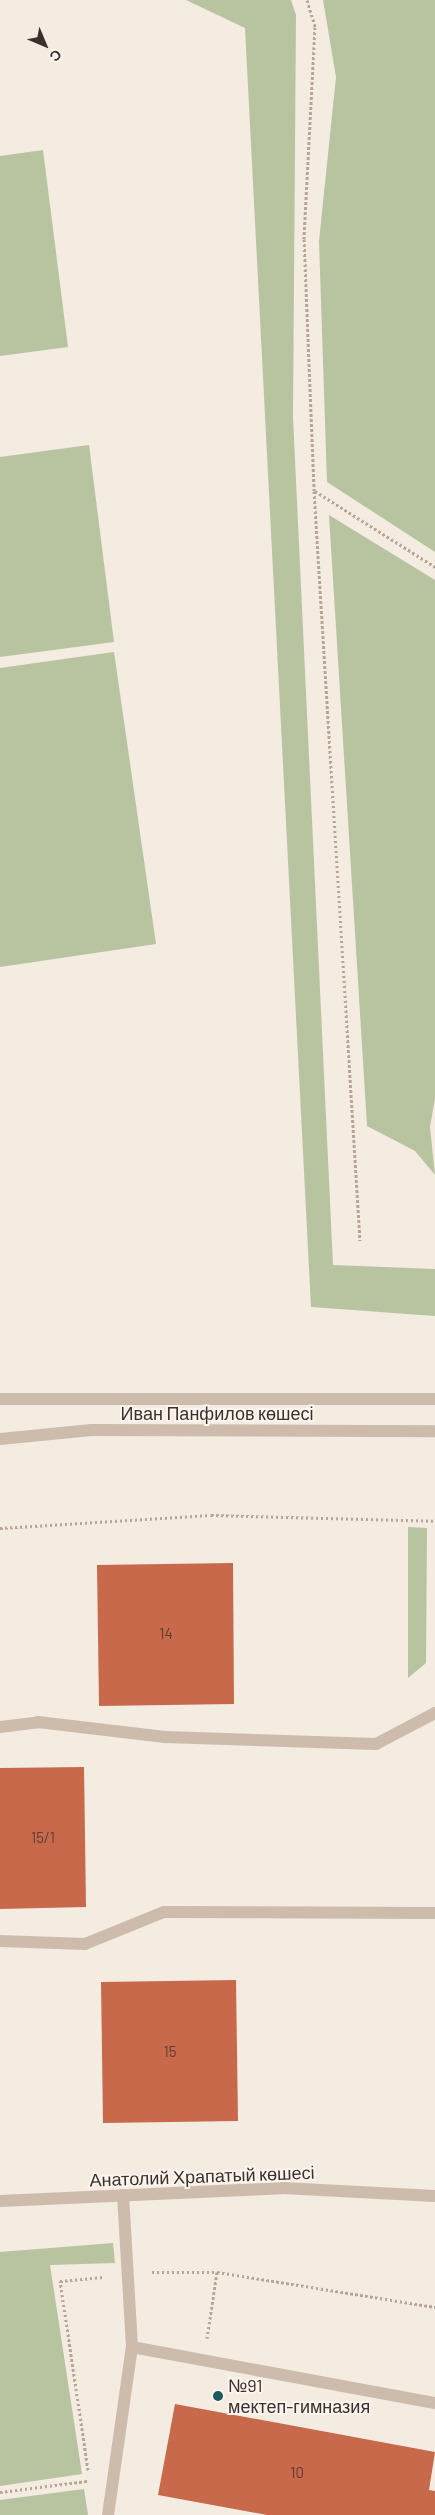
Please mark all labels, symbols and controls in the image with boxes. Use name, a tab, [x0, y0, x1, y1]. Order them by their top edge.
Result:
north arrow	[20, 20, 70, 70]
text: С	[46, 46, 66, 66]
street label: Иван Панфилов көшесі	[121, 1402, 313, 1424]
house number: 14	[159, 1625, 173, 1643]
house number: 15/1	[31, 1829, 55, 1847]
house number: 15	[164, 2043, 176, 2061]
street label: Анатолий Храпатый көшесі	[89, 2161, 315, 2191]
place label: №91 мектеп-гимназия	[228, 2375, 370, 2418]
marker: №91 мектеп-гимназия	[212, 2390, 224, 2402]
house number: 10	[290, 2464, 304, 2482]

